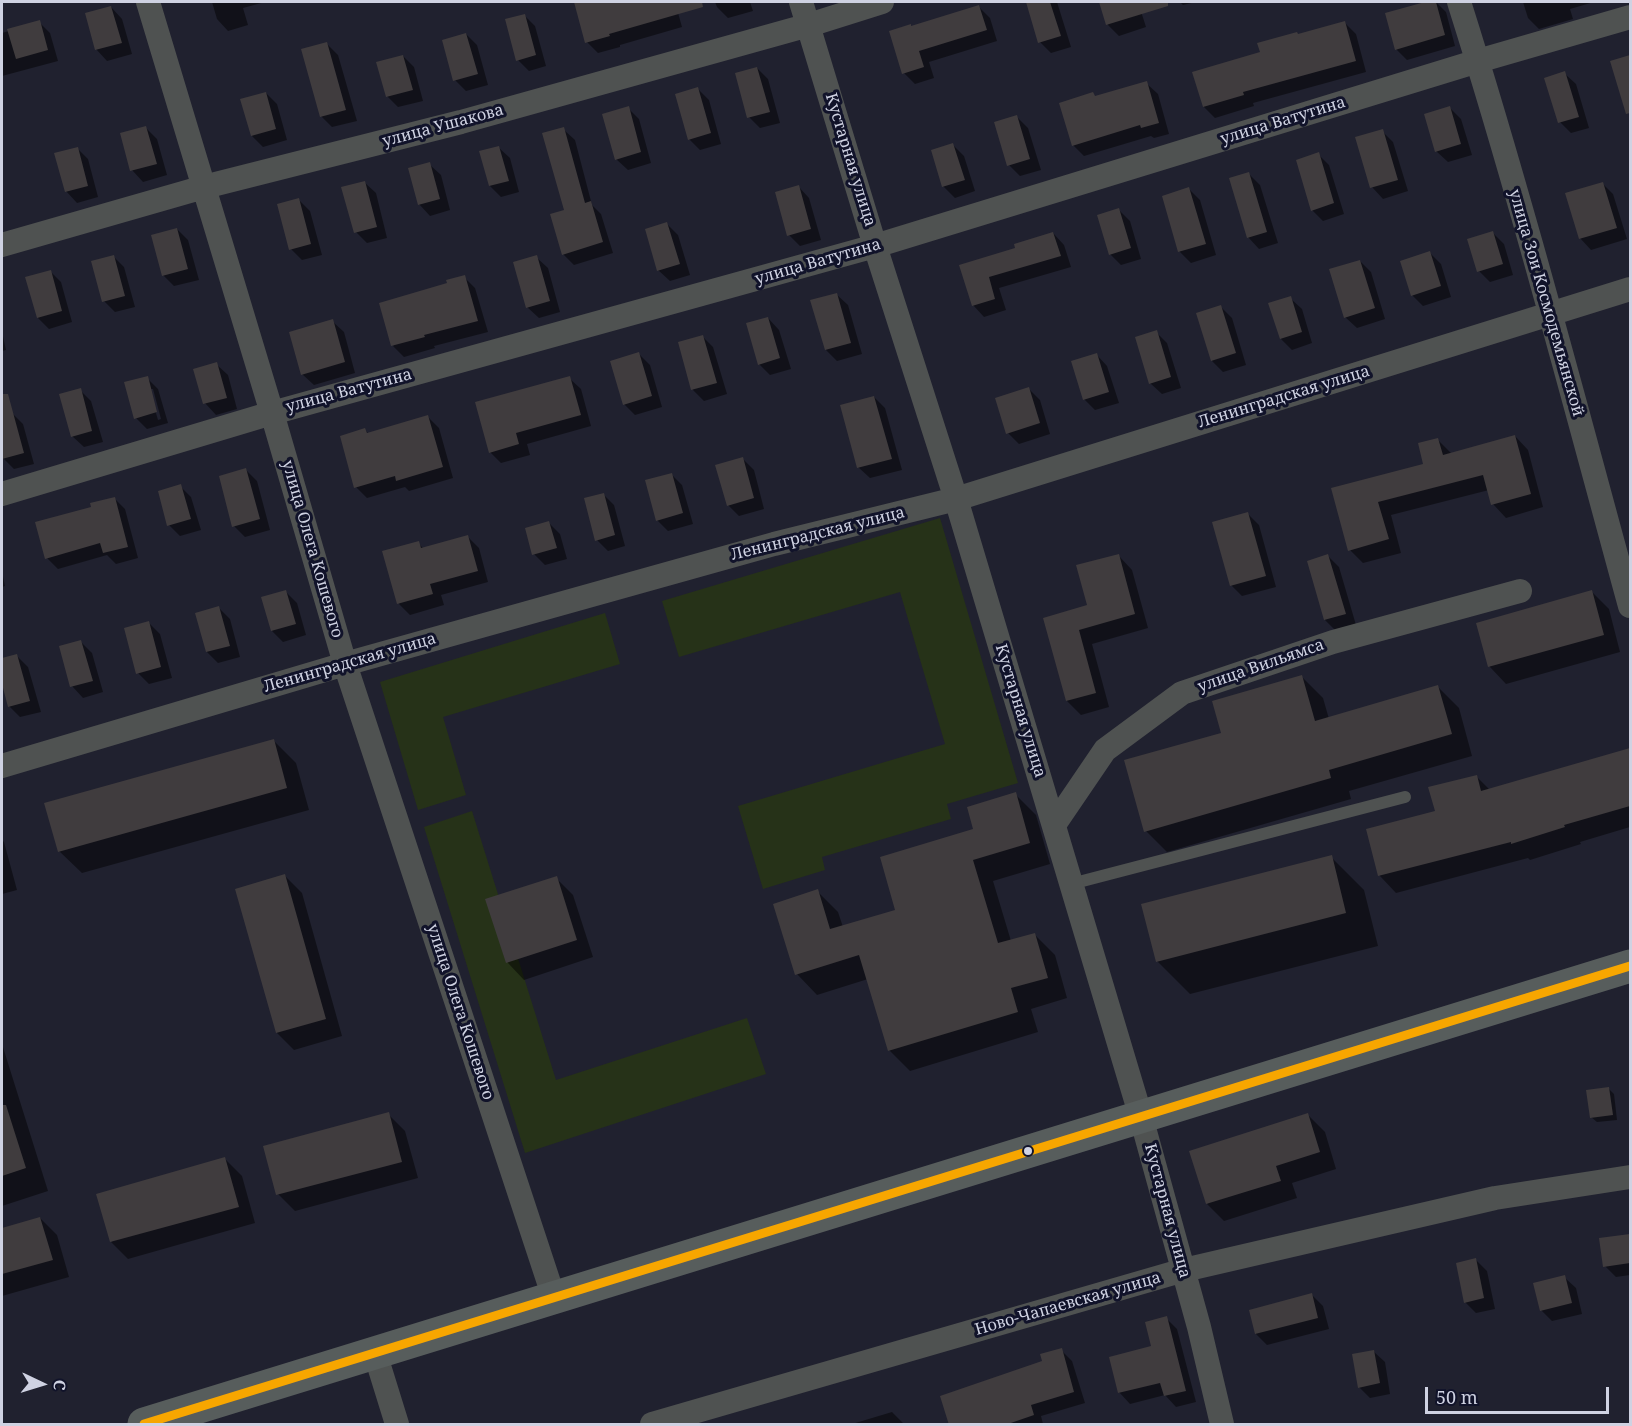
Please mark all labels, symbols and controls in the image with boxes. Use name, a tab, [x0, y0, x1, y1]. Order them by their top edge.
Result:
street label: Кустарная улица	[821, 91, 879, 229]
street label: улица Ватутина	[1218, 93, 1348, 149]
street label: улица Ушакова	[380, 101, 506, 151]
street label: улица Зои Космодемьянской	[1504, 187, 1588, 419]
street label: улица Ватутина	[753, 235, 883, 289]
street label: Ленинградская улица	[1196, 362, 1372, 432]
street label: улица Ватутина	[284, 365, 414, 417]
street label: улица Олега Кошевого	[277, 458, 347, 640]
street label: Ленинградская улица	[729, 503, 907, 565]
street label: Ленинградская улица	[262, 629, 438, 697]
street label: улица Вильямса	[1195, 635, 1327, 697]
street label: Кустарная улица	[991, 642, 1049, 780]
street label: улица Олега Кошевого	[422, 922, 498, 1102]
street label: Кустарная улица	[1140, 1142, 1194, 1280]
unlabelled marker	[1022, 1145, 1034, 1157]
street label: Ново-Чапаевская улица	[973, 1268, 1163, 1340]
north arrow	[12, 1354, 72, 1414]
scale bar	[1428, 1375, 1612, 1413]
text: С	[49, 1379, 71, 1391]
text: 50 m	[1436, 1385, 1478, 1409]

